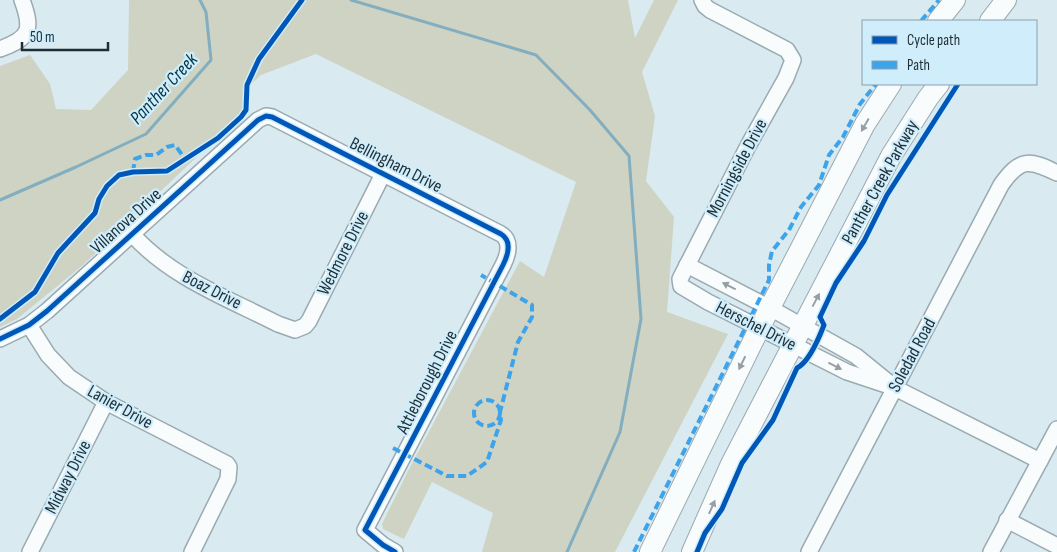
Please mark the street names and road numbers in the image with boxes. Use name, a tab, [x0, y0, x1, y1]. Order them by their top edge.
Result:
street label: Morningside Drive	[702, 115, 772, 221]
street label: Panther Creek Parkway	[837, 116, 923, 248]
street label: Bellingham Drive	[346, 133, 446, 197]
street label: Villanova Drive	[86, 184, 166, 258]
street label: Wedmore Drive	[313, 207, 373, 299]
street label: Boaz Drive	[179, 266, 245, 314]
street label: Herschel Drive	[712, 297, 800, 355]
street label: Soledad Road	[884, 315, 940, 395]
street label: Attleborough Drive	[391, 327, 462, 438]
street label: Lanier Drive	[84, 381, 156, 433]
street label: Midway Drive	[41, 437, 95, 517]

